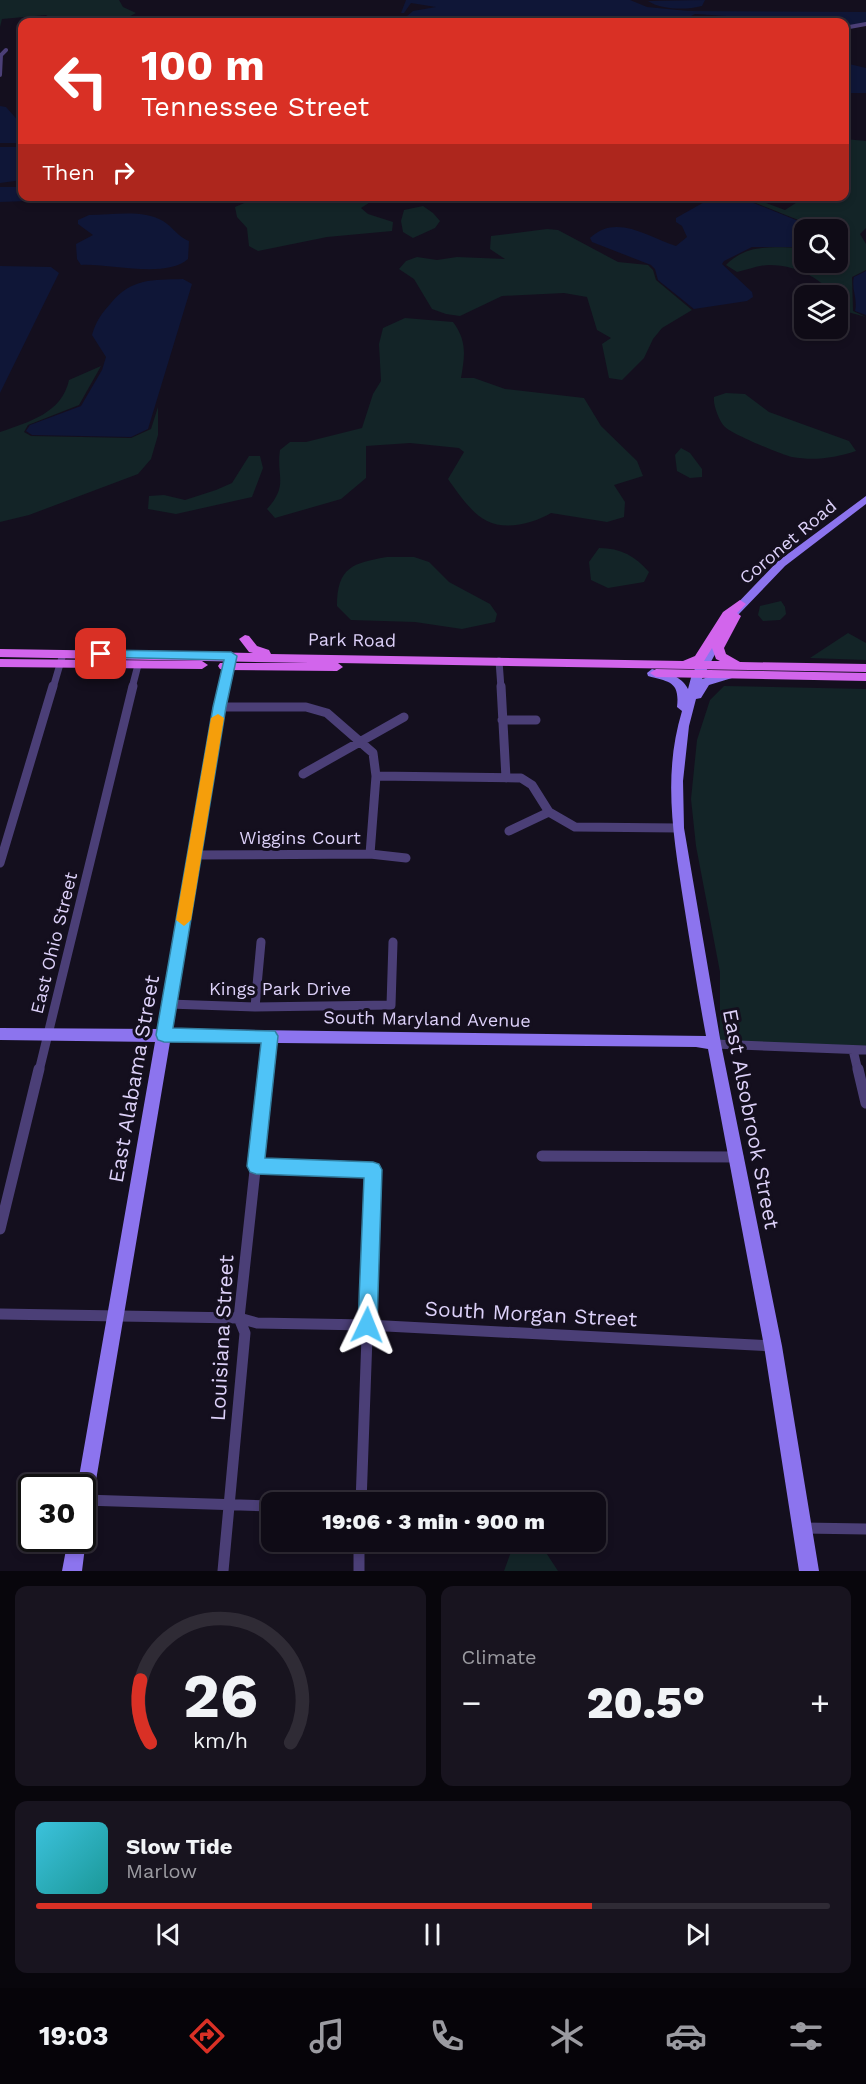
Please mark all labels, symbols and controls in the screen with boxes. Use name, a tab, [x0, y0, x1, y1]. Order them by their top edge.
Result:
text: 100 m	[141, 41, 265, 90]
icon: left	[42, 42, 120, 120]
text: Tennessee Street	[141, 91, 369, 123]
icon: right	[107, 156, 140, 189]
text: Then	[42, 160, 95, 185]
map controls	[794, 219, 848, 339]
button: search	[794, 219, 848, 273]
button: layers	[794, 285, 848, 339]
street label: Coronet Road	[735, 495, 840, 588]
pin	[75, 628, 126, 679]
street label: Park Road	[308, 628, 396, 651]
icon: arrive	[84, 637, 117, 670]
street label: Wiggins Court	[239, 827, 361, 848]
street label: East Ohio Street	[26, 869, 81, 1016]
street label: East Alabama Street	[103, 973, 164, 1185]
street label: Kings Park Drive	[209, 978, 351, 999]
street label: South Maryland Avenue	[323, 1006, 531, 1031]
street label: East Alsobrook Street	[718, 1007, 785, 1231]
street label: Louisiana Street	[205, 1254, 238, 1422]
position arrow	[335, 1293, 399, 1357]
street label: South Morgan Street	[424, 1295, 638, 1332]
speed limit sign: 30	[18, 1474, 96, 1552]
text: 19:06 · 3 min · 900 m	[322, 1509, 545, 1534]
text: Climate	[462, 1645, 537, 1669]
text: 26	[182, 1659, 258, 1732]
text: 20.5°	[586, 1676, 705, 1729]
text: −	[462, 1683, 481, 1722]
text: +	[810, 1683, 830, 1722]
text: km/h	[193, 1728, 248, 1753]
text: Slow Tide	[126, 1834, 233, 1859]
text: Marlow	[126, 1859, 197, 1883]
icon: previous	[152, 1918, 185, 1951]
icon: pause	[416, 1918, 449, 1951]
icon: next	[681, 1918, 714, 1951]
icon: directions	[186, 2015, 228, 2057]
icon: music	[306, 2015, 348, 2057]
icon: phone	[426, 2015, 468, 2057]
icon: climate	[546, 2015, 588, 2057]
icon: car	[665, 2015, 707, 2057]
icon: filters	[785, 2015, 827, 2057]
text: 19:03	[39, 2020, 108, 2052]

